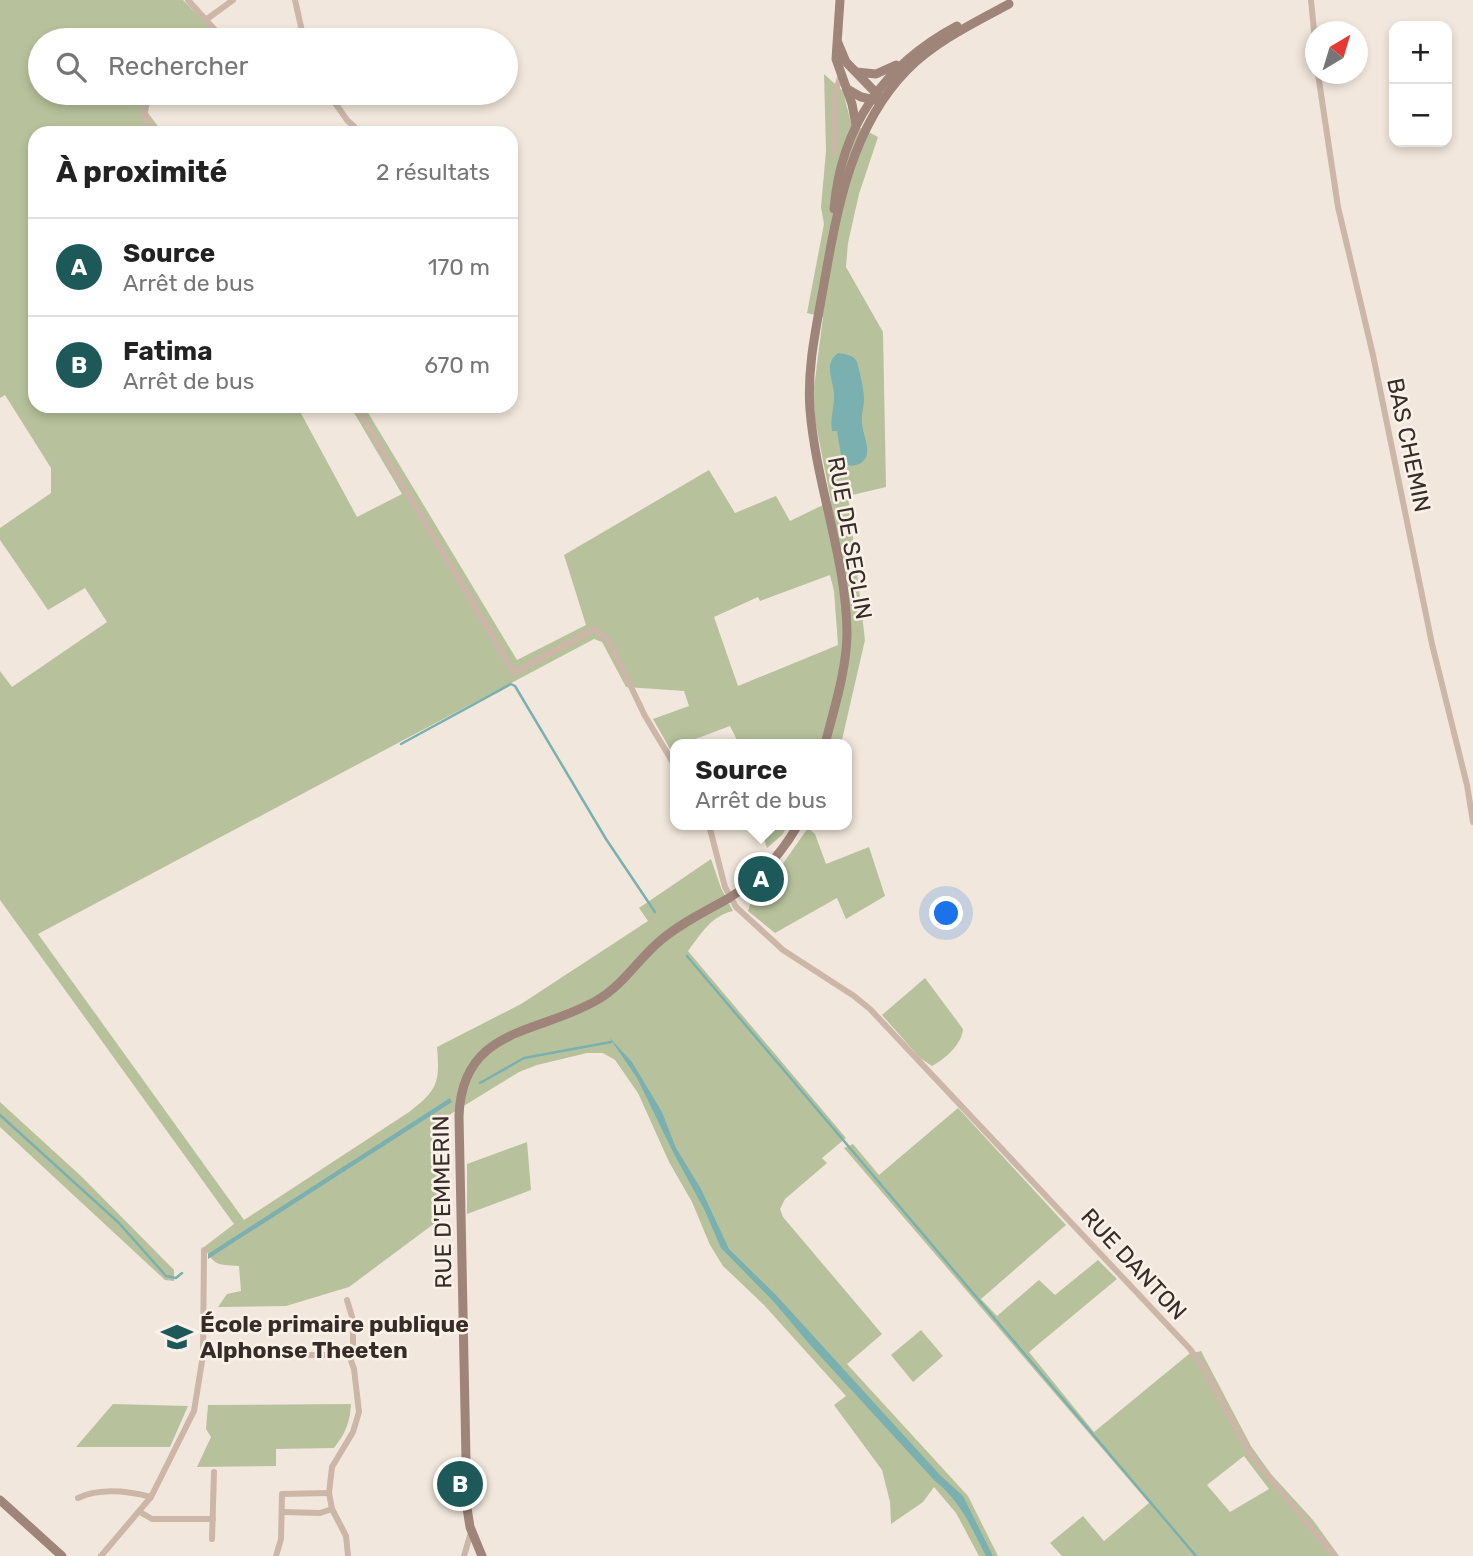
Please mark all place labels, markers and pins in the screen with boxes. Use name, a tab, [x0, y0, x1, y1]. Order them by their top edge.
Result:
pin: A	[738, 853, 784, 905]
place label: École primaire publique Alphonse Theeten	[200, 1310, 469, 1364]
school or university icon: École primaire publique Alphonse Theeten	[160, 1320, 194, 1354]
pin: B	[437, 1458, 483, 1510]

